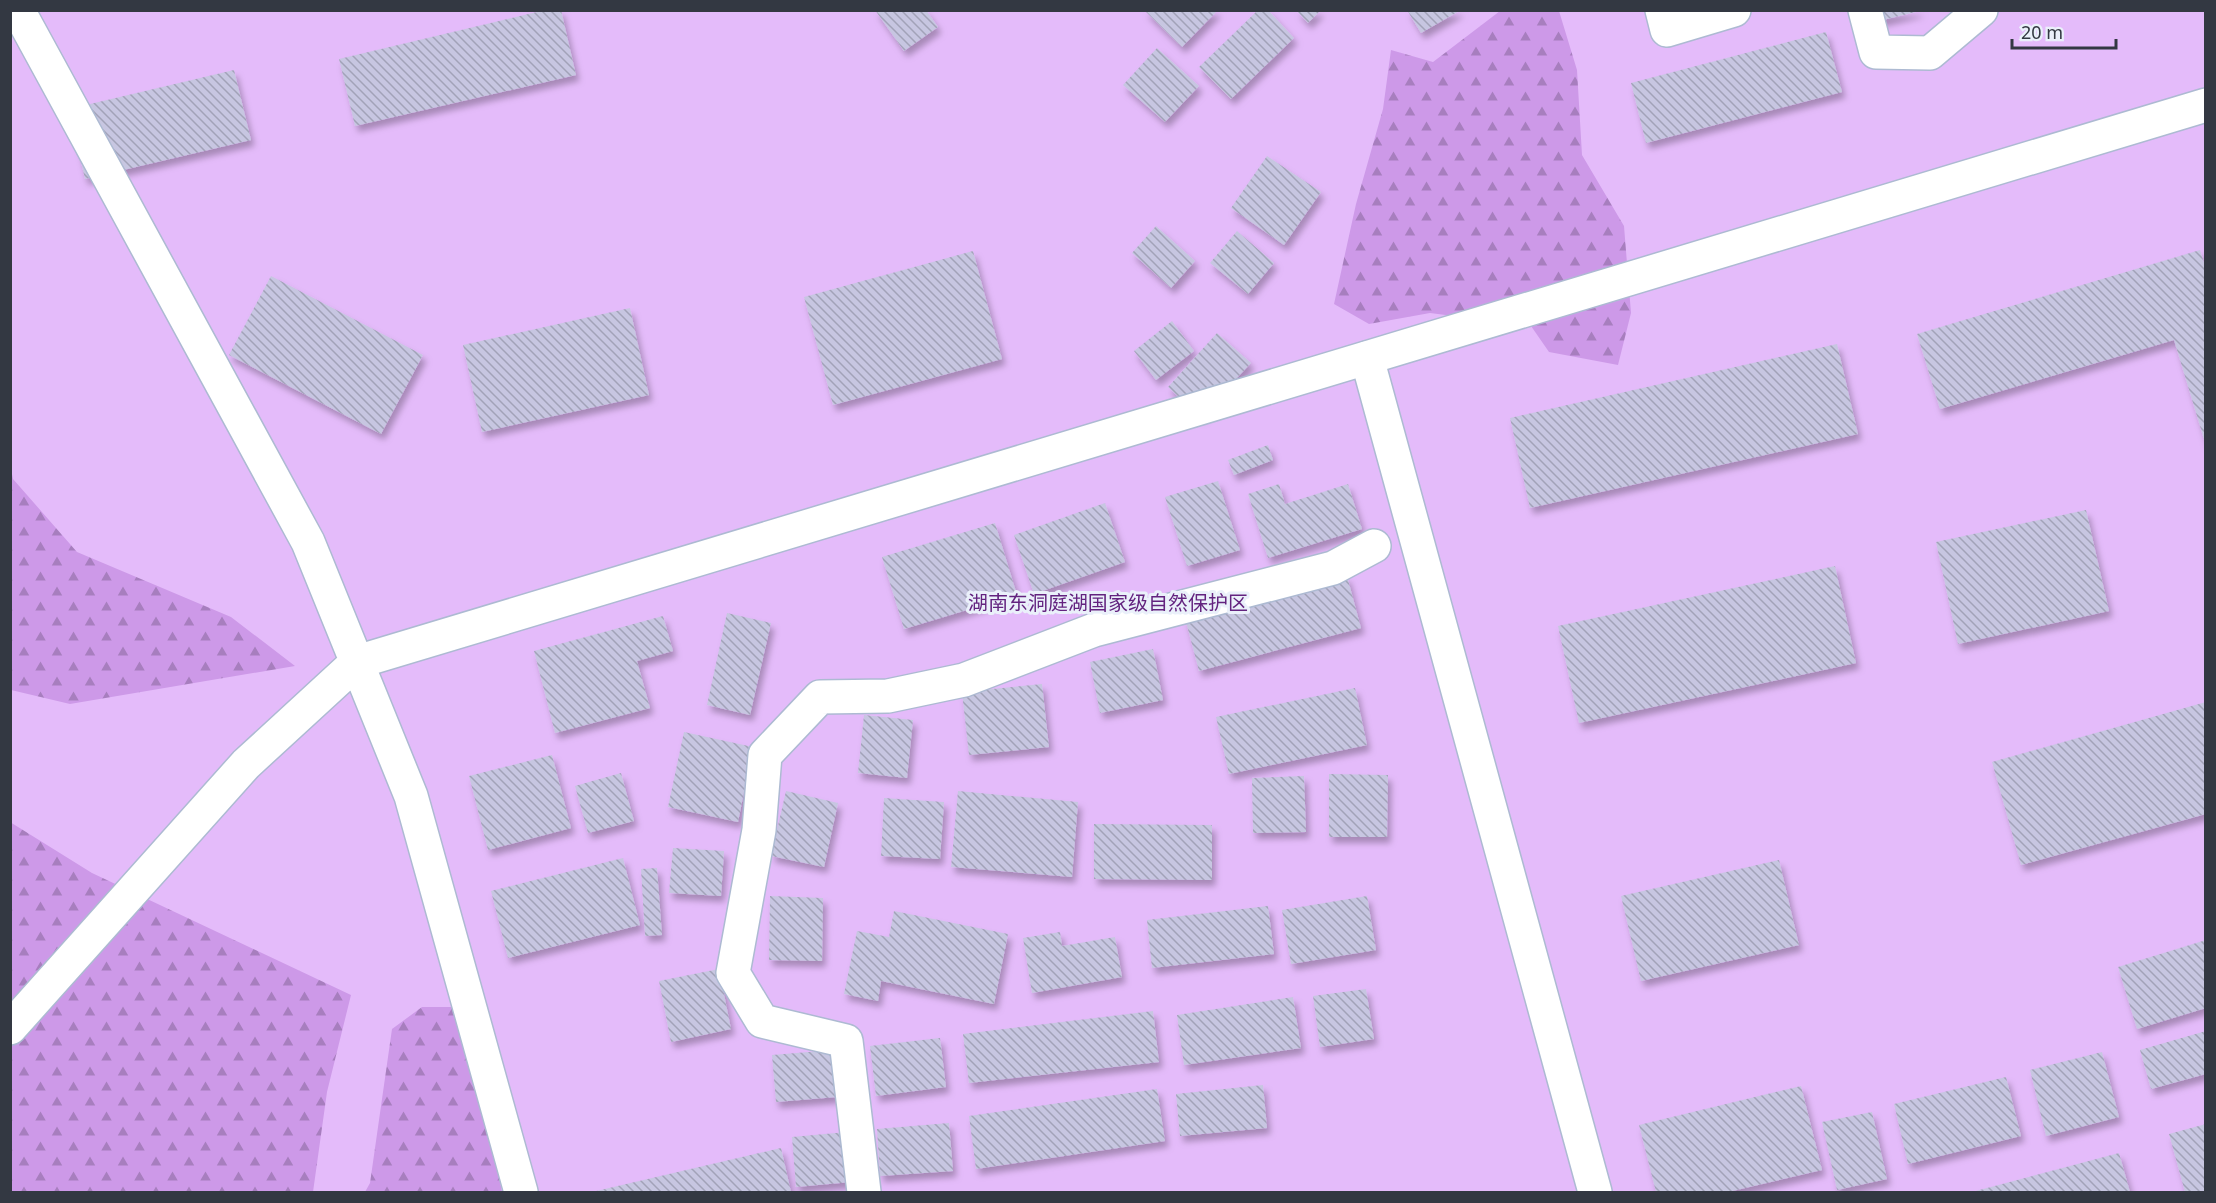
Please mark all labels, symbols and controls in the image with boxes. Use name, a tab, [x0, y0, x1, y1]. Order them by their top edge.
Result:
scale bar	[2012, 12, 2116, 50]
text: 20 m	[2021, 20, 2063, 44]
park label: 湖南东洞庭湖国家级自然保护区	[968, 589, 1248, 616]

